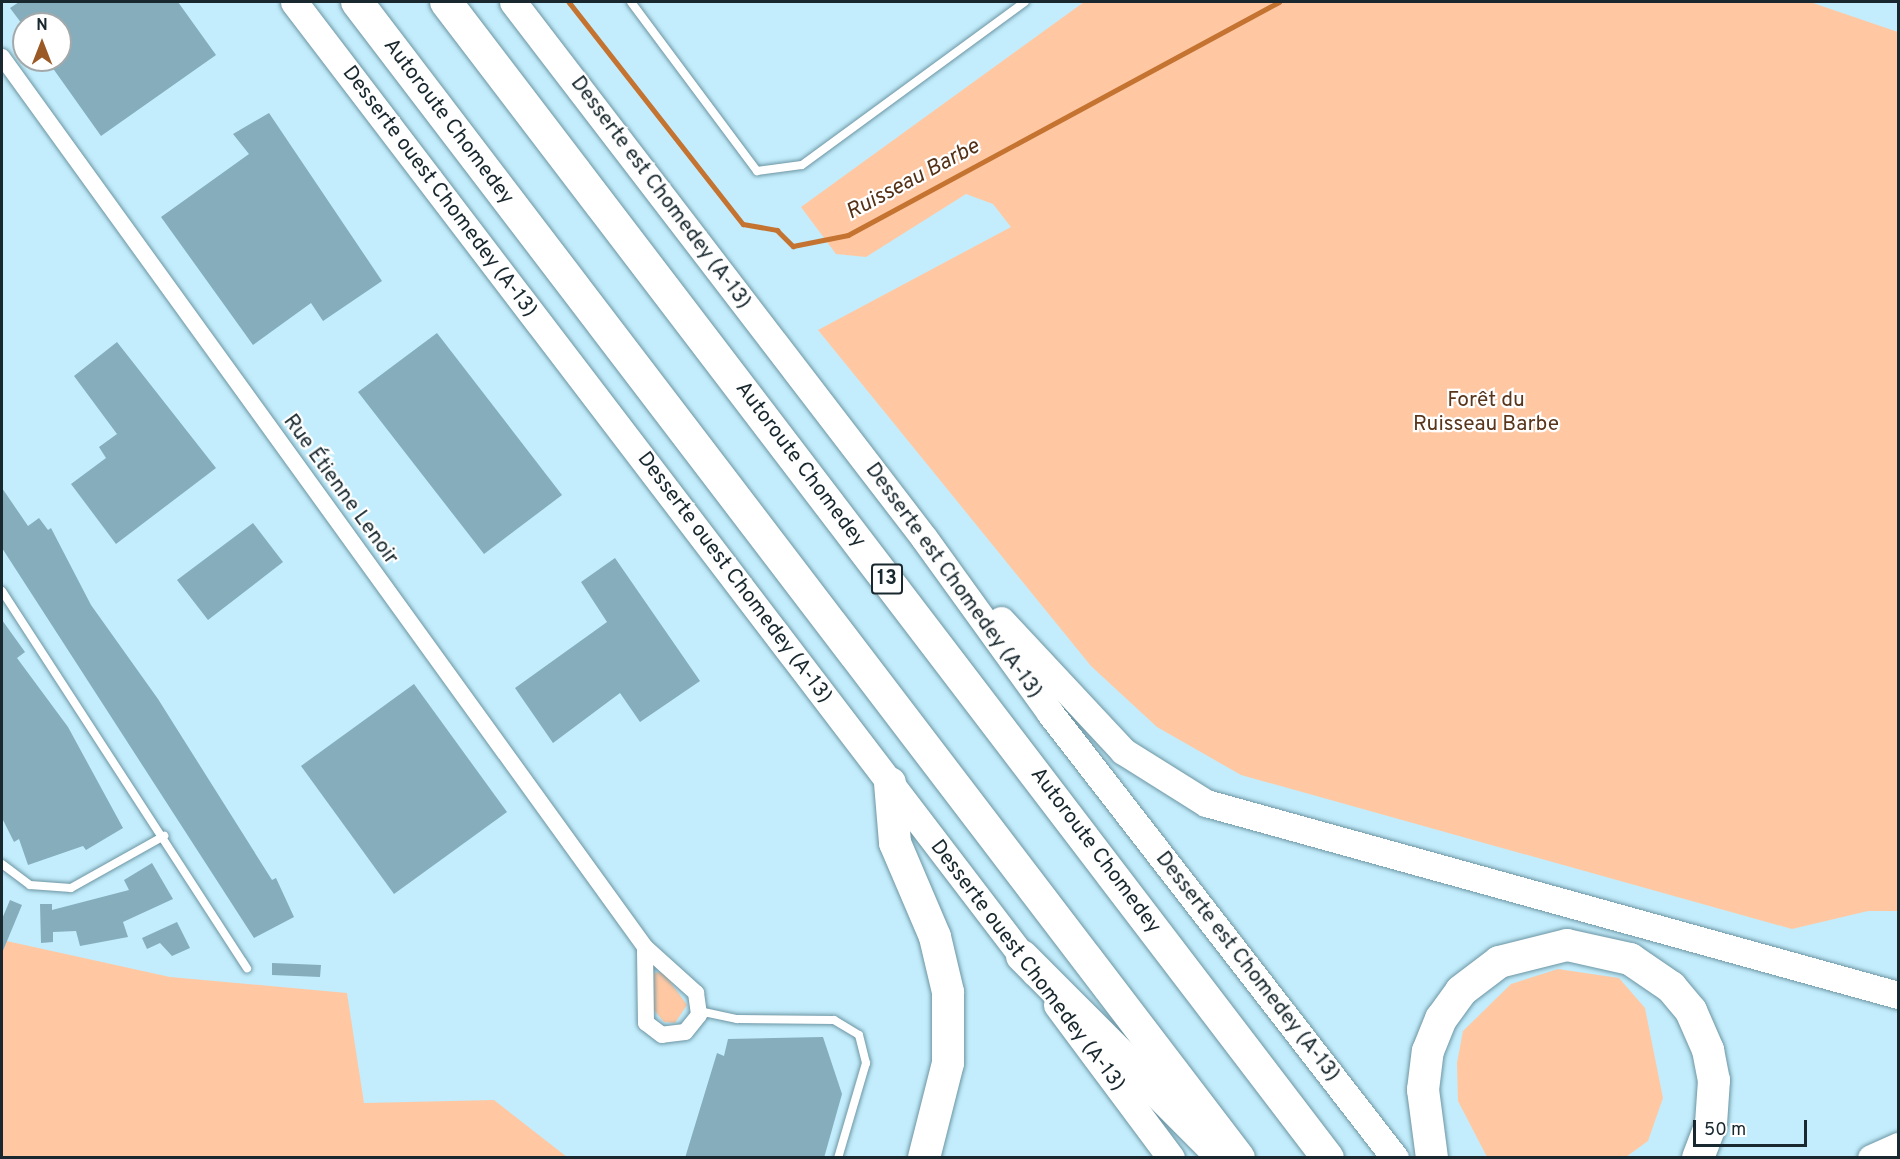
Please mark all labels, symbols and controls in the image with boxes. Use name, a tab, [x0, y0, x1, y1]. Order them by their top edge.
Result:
north arrow	[12, 12, 72, 72]
text: N	[36, 16, 48, 36]
street label: Autoroute Chomedey	[377, 34, 519, 210]
street label: Desserte ouest Chomedey (A-13)	[336, 61, 542, 323]
street label: Desserte est Chomedey (A-13)	[564, 72, 756, 314]
water label: Ruisseau Barbe	[842, 134, 984, 226]
street label: Autoroute Chomedey	[729, 377, 871, 553]
park label: Forêt du Ruisseau Barbe	[1413, 388, 1559, 438]
street label: Rue Étienne Lenoir	[277, 410, 403, 570]
street label: Desserte ouest Chomedey (A-13)	[631, 447, 837, 709]
street label: Desserte est Chomedey (A-13)	[859, 458, 1047, 704]
road number: 13	[870, 562, 904, 596]
street label: Autoroute Chomedey	[1024, 763, 1166, 939]
street label: Desserte ouest Chomedey (A-13)	[924, 835, 1130, 1097]
street label: Desserte est Chomedey (A-13)	[1149, 847, 1345, 1087]
scale bar	[1696, 1108, 1810, 1146]
text: 50 m	[1704, 1119, 1746, 1142]

